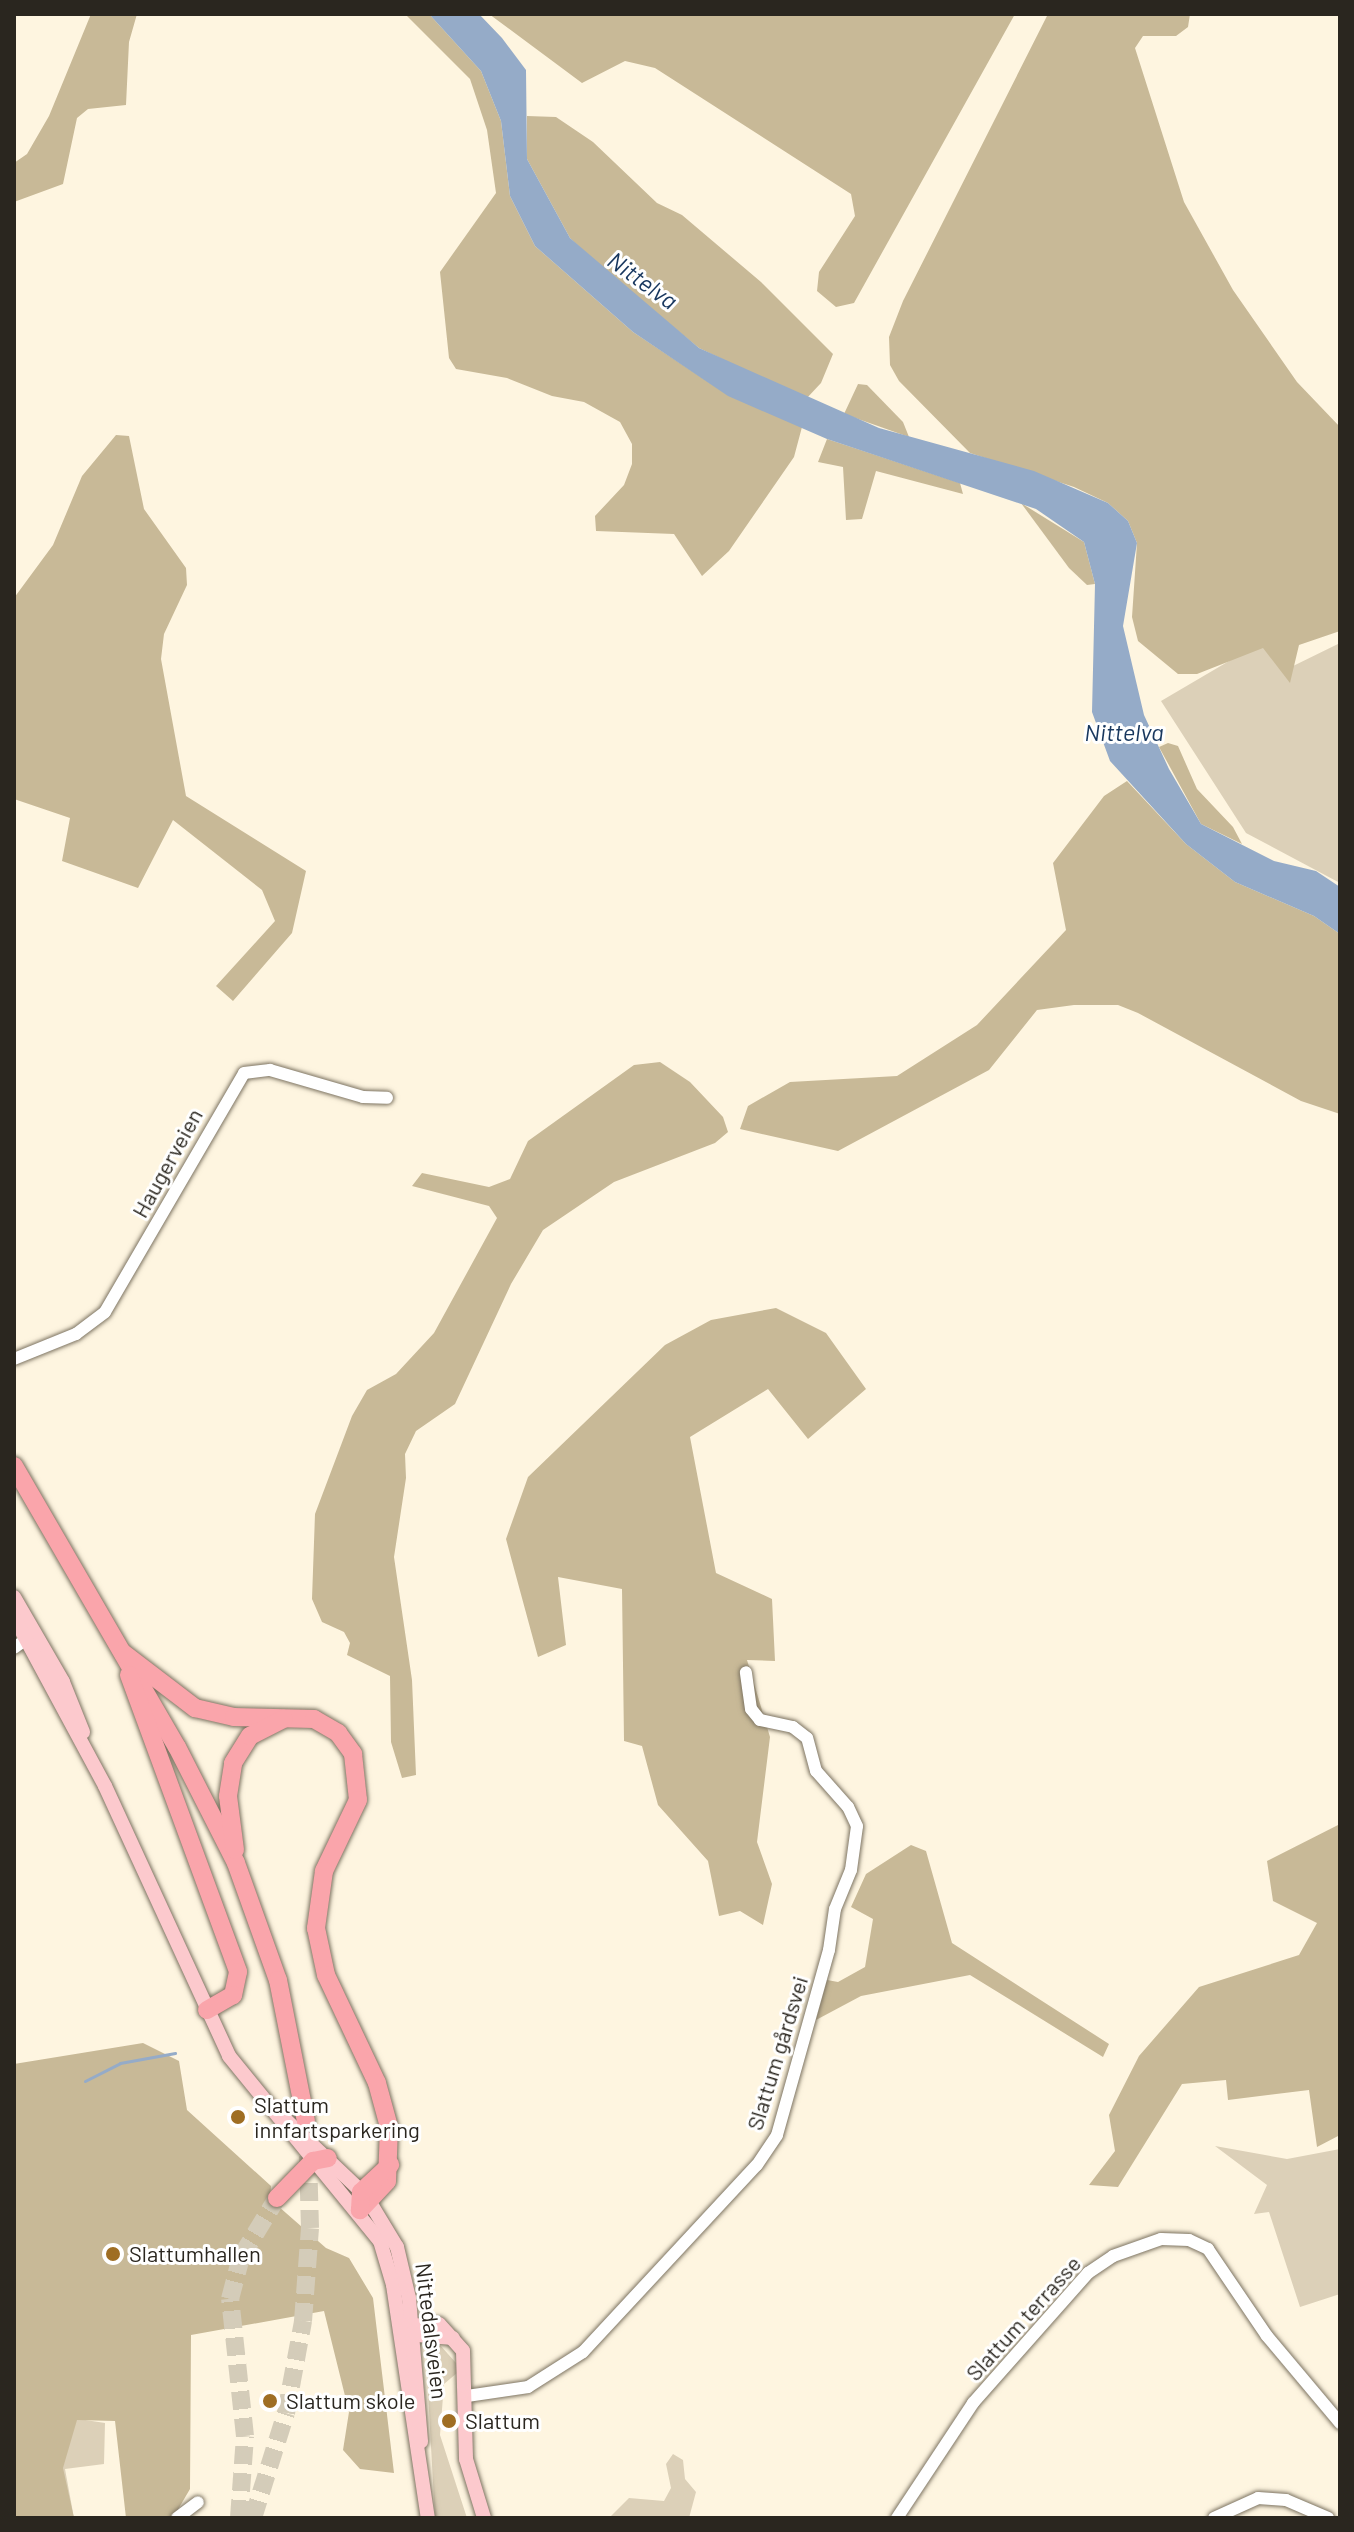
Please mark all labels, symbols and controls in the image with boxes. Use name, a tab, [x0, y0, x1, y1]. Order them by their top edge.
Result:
water label: Nittelva	[602, 245, 684, 315]
water label: Nittelva	[1084, 718, 1164, 746]
street label: Haugerveien	[126, 1104, 208, 1222]
street label: Slattum gårdsvei	[741, 1973, 813, 2133]
place label: Slattum innfartsparkering	[254, 2091, 420, 2142]
marker: Slattum innfartsparkering	[229, 2108, 247, 2126]
place label: Slattumhallen	[129, 2241, 261, 2267]
marker: Slattumhallen	[104, 2245, 122, 2263]
street label: Slattum terrasse	[960, 2250, 1086, 2386]
street label: Nittedalsveien	[411, 2261, 453, 2401]
place label: Slattum skole	[286, 2388, 415, 2414]
marker: Slattum skole	[261, 2392, 279, 2410]
place label: Slattum	[465, 2408, 540, 2434]
marker: Slattum	[440, 2412, 458, 2430]

